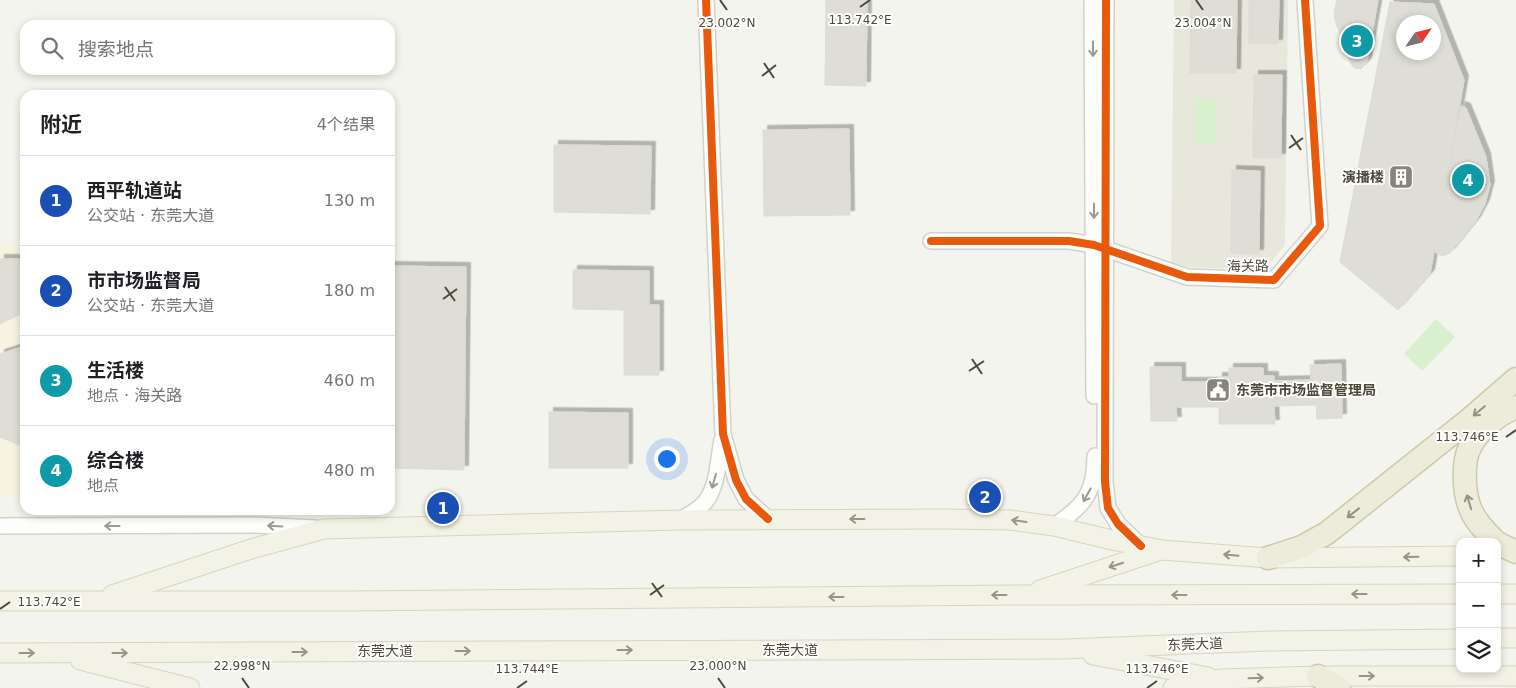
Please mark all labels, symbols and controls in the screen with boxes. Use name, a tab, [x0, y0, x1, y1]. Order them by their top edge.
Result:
text: 113.742°E	[828, 13, 892, 27]
north arrow	[1396, 15, 1441, 60]
text: 23.002°N	[699, 16, 755, 30]
text: 23.004°N	[1175, 16, 1231, 30]
search box	[20, 20, 395, 75]
pin: 3	[1341, 22, 1373, 60]
icon: search	[38, 34, 66, 62]
text: 搜索地点	[78, 38, 154, 60]
one-way arrow	[1088, 40, 1098, 56]
text: 附近	[40, 113, 82, 137]
text: 4个结果	[317, 115, 375, 134]
pin: 4	[1452, 161, 1484, 199]
building icon: 演播楼	[1388, 164, 1414, 190]
place label: 演播楼	[1342, 169, 1384, 185]
text: 西平轨道站	[87, 179, 182, 201]
text: 1	[50, 191, 62, 210]
text: 130 m	[324, 191, 375, 210]
one-way arrow	[1089, 203, 1098, 219]
text: 公交站 · 东莞大道	[87, 206, 214, 225]
street label: 海关路	[1227, 258, 1269, 274]
text: 市市场监督局	[87, 269, 201, 291]
text: 2	[50, 281, 62, 300]
text: 180 m	[324, 281, 375, 300]
text: 公交站 · 东莞大道	[87, 296, 214, 315]
text: 生活楼	[87, 359, 144, 381]
text: 3	[50, 371, 62, 390]
text: 460 m	[324, 371, 375, 390]
public building icon: 东莞市市场监督管理局	[1205, 377, 1231, 403]
place label: 东莞市市场监督管理局	[1236, 382, 1376, 398]
text: 地点 · 海关路	[87, 386, 182, 405]
one-way arrow	[1473, 405, 1486, 416]
text: 113.746°E	[1435, 430, 1499, 444]
your location	[654, 446, 680, 472]
text: 综合楼	[87, 449, 144, 471]
text: 4	[50, 461, 62, 480]
text: 480 m	[324, 461, 375, 480]
one-way arrow	[708, 473, 718, 489]
text: 地点	[87, 476, 119, 495]
pin: 2	[969, 478, 1001, 516]
one-way arrow	[1082, 487, 1092, 502]
pin: 1	[427, 489, 459, 527]
one-way arrow	[1463, 495, 1473, 511]
one-way arrow	[1346, 507, 1359, 518]
one-way arrow	[849, 514, 866, 524]
one-way arrow	[1012, 516, 1028, 526]
one-way arrow	[105, 521, 121, 531]
one-way arrow	[267, 522, 283, 531]
map controls	[1456, 538, 1501, 673]
button: +	[1456, 538, 1501, 583]
one-way arrow	[1223, 550, 1239, 560]
one-way arrow	[1403, 552, 1420, 562]
one-way arrow	[1109, 561, 1124, 570]
button: −	[1456, 583, 1501, 628]
one-way arrow	[1351, 589, 1367, 599]
one-way arrow	[1171, 590, 1187, 600]
one-way arrow	[991, 591, 1007, 600]
one-way arrow	[828, 592, 844, 602]
text: 113.742°E	[17, 595, 81, 609]
button: layers	[1456, 628, 1501, 673]
street label: 东莞大道	[1167, 635, 1223, 653]
street label: 东莞大道	[762, 642, 818, 658]
street label: 东莞大道	[357, 643, 413, 659]
one-way arrow	[454, 646, 471, 656]
one-way arrow	[617, 646, 633, 655]
one-way arrow	[292, 647, 308, 657]
one-way arrow	[18, 648, 35, 658]
one-way arrow	[112, 648, 128, 658]
text: 22.998°N	[214, 659, 270, 673]
text: 23.000°N	[690, 659, 746, 673]
text: 113.744°E	[495, 662, 559, 676]
text: 113.746°E	[1125, 662, 1189, 676]
one-way arrow	[1358, 671, 1375, 681]
one-way arrow	[1247, 673, 1263, 683]

